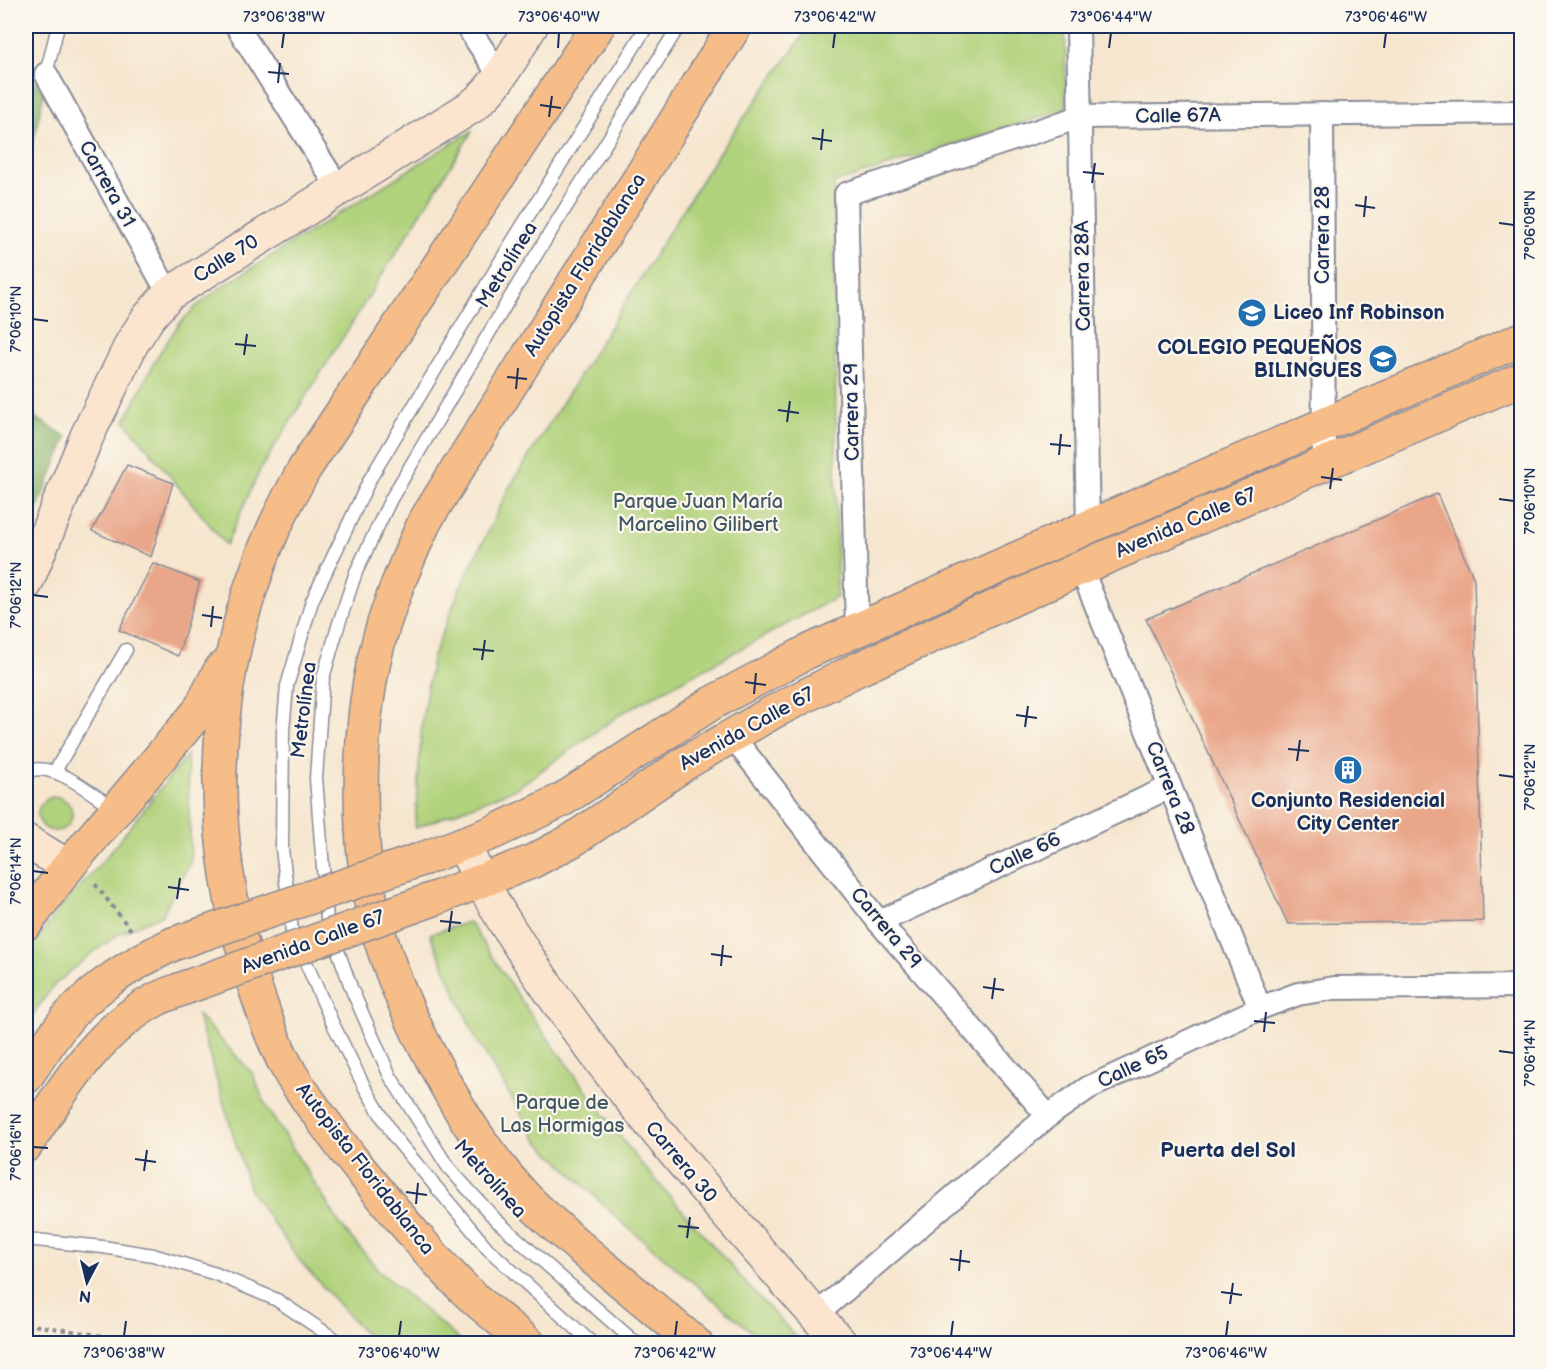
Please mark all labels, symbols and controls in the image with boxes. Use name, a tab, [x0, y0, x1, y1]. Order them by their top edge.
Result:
text: 73°06'38"W	[243, 8, 325, 27]
text: 73°06'40"W	[518, 8, 600, 27]
text: 73°06'42"W	[794, 8, 876, 27]
text: 73°06'44"W	[1070, 8, 1152, 27]
text: 73°06'46"W	[1345, 8, 1427, 27]
street label: Calle 67A	[1135, 103, 1222, 129]
street label: Carrera 31	[73, 137, 141, 231]
street label: Autopista Floridablanca	[519, 169, 651, 361]
street label: Carrera 28	[1311, 186, 1335, 284]
text: 7°06'08"N	[1521, 190, 1540, 260]
street label: Metrolínea	[471, 217, 543, 313]
street label: Carrera 28A	[1070, 220, 1096, 332]
street label: Calle 70	[189, 230, 263, 288]
text: 7°06'10"N	[7, 285, 26, 353]
school or university icon: Liceo Inf Robinson	[1236, 297, 1268, 329]
place label: Liceo Inf Robinson	[1273, 301, 1445, 325]
place label: COLEGIO PEQUEÑOS BILINGUES	[1157, 334, 1362, 383]
school or university icon: COLEGIO PEQUEÑOS BILINGUES	[1367, 343, 1399, 375]
street label: Carrera 29	[839, 363, 865, 461]
text: 7°06'10"N	[1521, 467, 1540, 535]
street label: Avenida Calle 67	[1112, 482, 1260, 563]
park label: Parque Juan María Marcelino Gilibert	[613, 490, 783, 537]
text: 7°06'12"N	[7, 561, 26, 629]
street label: Metrolínea	[286, 660, 322, 760]
street label: Avenida Calle 67	[675, 682, 819, 776]
street label: Carrera 28	[1140, 738, 1200, 838]
text: 7°06'12"N	[1521, 743, 1540, 811]
building icon: Conjunto Residencial City Center	[1332, 754, 1364, 786]
place label: Conjunto Residencial City Center	[1251, 789, 1445, 836]
street label: Calle 66	[985, 827, 1065, 881]
text: 7°06'14"N	[7, 837, 26, 905]
street label: Carrera 29	[845, 883, 927, 973]
street label: Avenida Calle 67	[238, 905, 388, 979]
text: 7°06'14"N	[1521, 1019, 1540, 1087]
street label: Calle 65	[1094, 1040, 1172, 1094]
street label: Autopista Floridablanca	[291, 1079, 439, 1259]
park label: Parque de Las Hormigas	[500, 1091, 624, 1138]
text: 7°06'16"N	[7, 1113, 26, 1181]
street label: Carrera 30	[640, 1116, 722, 1208]
street label: Metrolínea	[449, 1135, 531, 1223]
district label: Puerta del Sol	[1160, 1138, 1296, 1163]
north arrow	[57, 1252, 117, 1312]
text: N	[78, 1285, 92, 1306]
text: 73°06'38"W	[83, 1344, 165, 1363]
text: 73°06'40"W	[358, 1344, 440, 1363]
text: 73°06'42"W	[634, 1344, 716, 1363]
text: 73°06'44"W	[910, 1344, 992, 1363]
text: 73°06'46"W	[1185, 1344, 1267, 1363]

